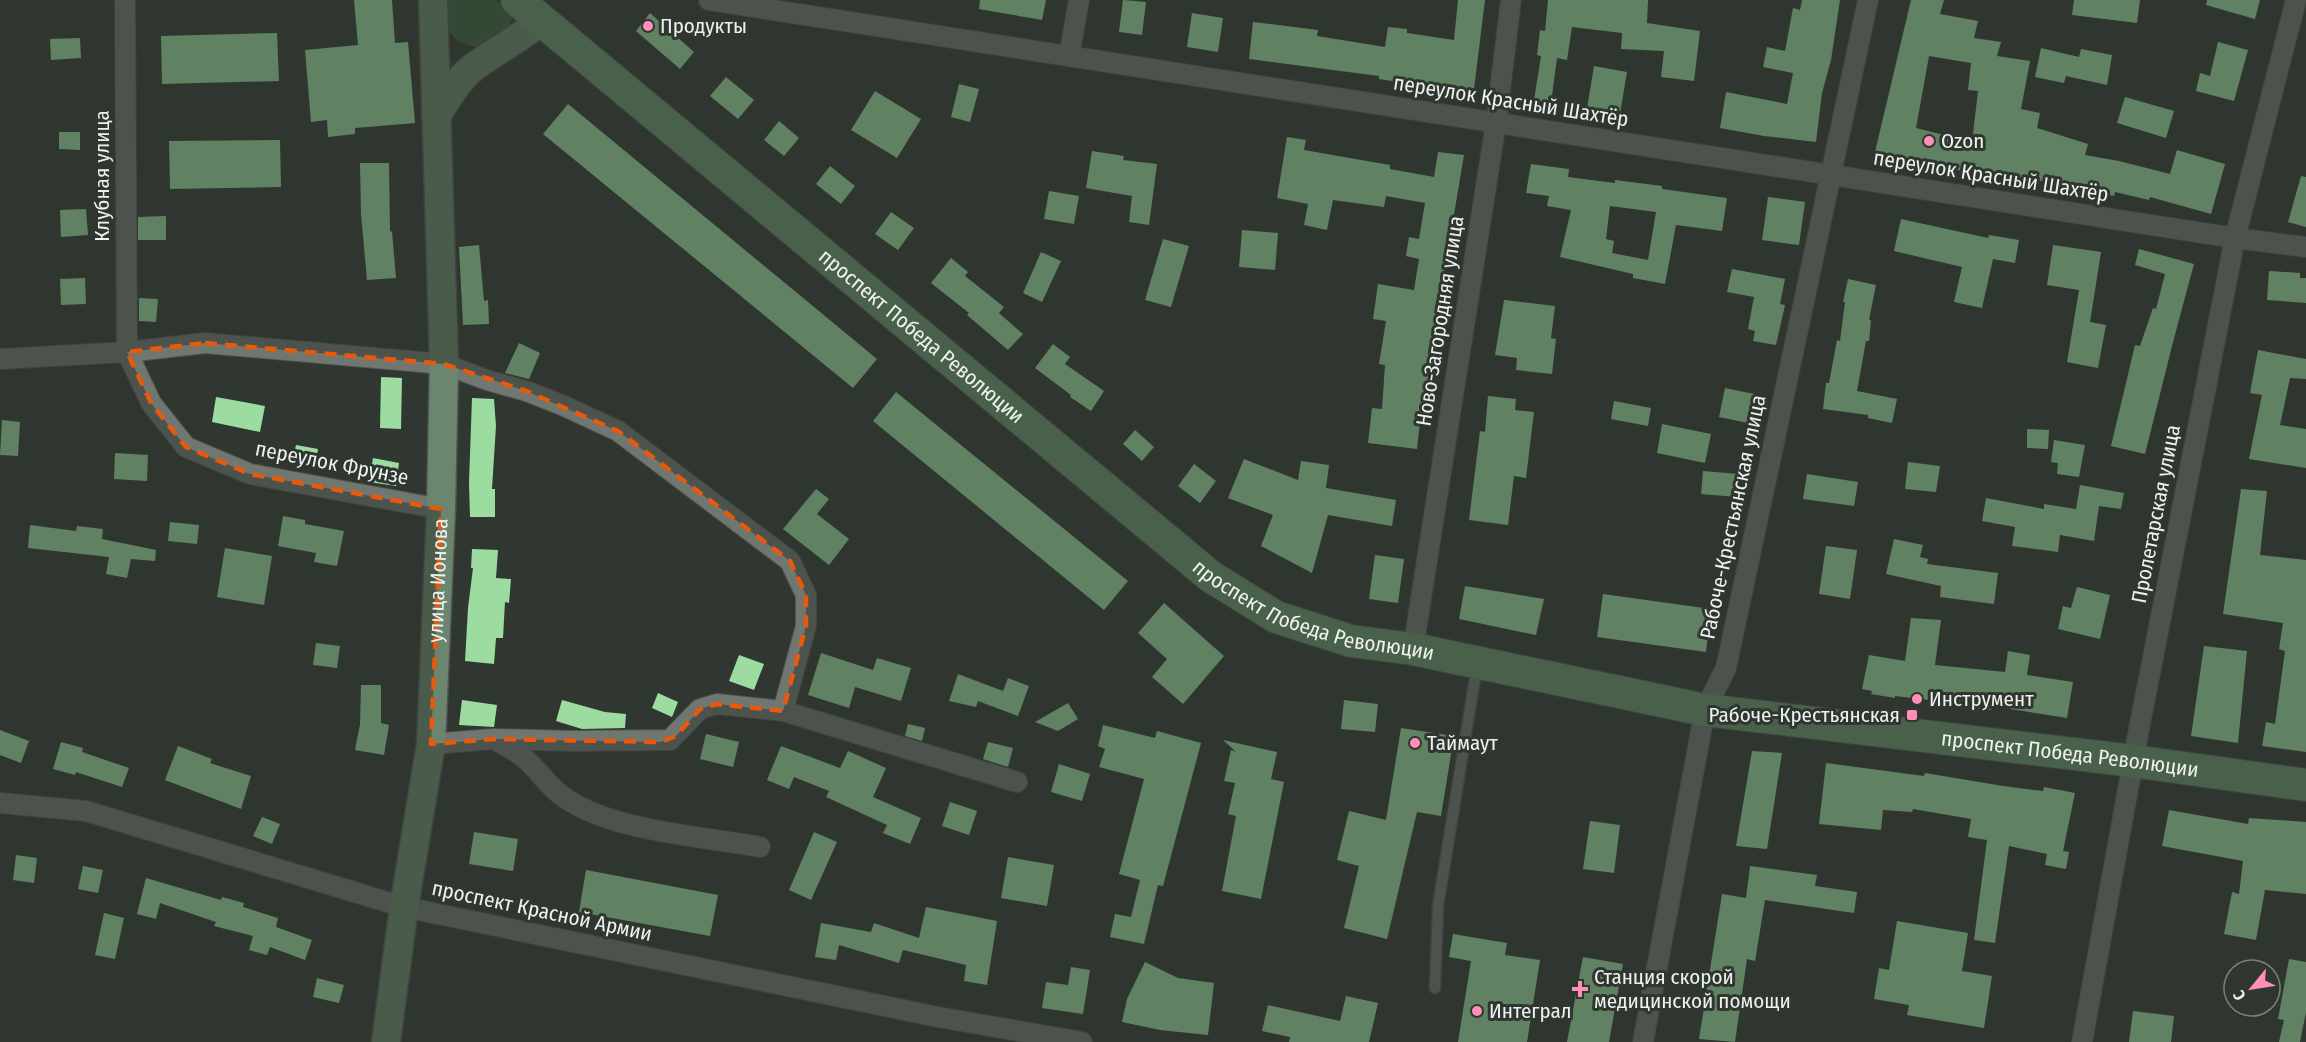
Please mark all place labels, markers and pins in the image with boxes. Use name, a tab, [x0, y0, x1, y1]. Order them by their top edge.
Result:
place label: Продукты	[660, 13, 747, 39]
marker: Продукты	[641, 19, 655, 33]
place label: Ozon	[1941, 128, 1984, 154]
marker: Ozon	[1922, 134, 1936, 148]
place label: Инструмент	[1929, 686, 2034, 712]
marker: Инструмент	[1910, 692, 1924, 706]
place label: Рабоче-Крестьянская	[1709, 702, 1900, 728]
marker: Рабоче-Крестьянская	[1905, 708, 1919, 722]
place label: Таймаут	[1427, 730, 1498, 756]
marker: Таймаут	[1408, 736, 1422, 750]
place label: Станция скорой медицинской помощи	[1594, 964, 1791, 1014]
marker: Станция скорой медицинской помощи	[1571, 980, 1589, 998]
place label: Интеграл	[1489, 998, 1572, 1024]
marker: Интеграл	[1470, 1004, 1484, 1018]

